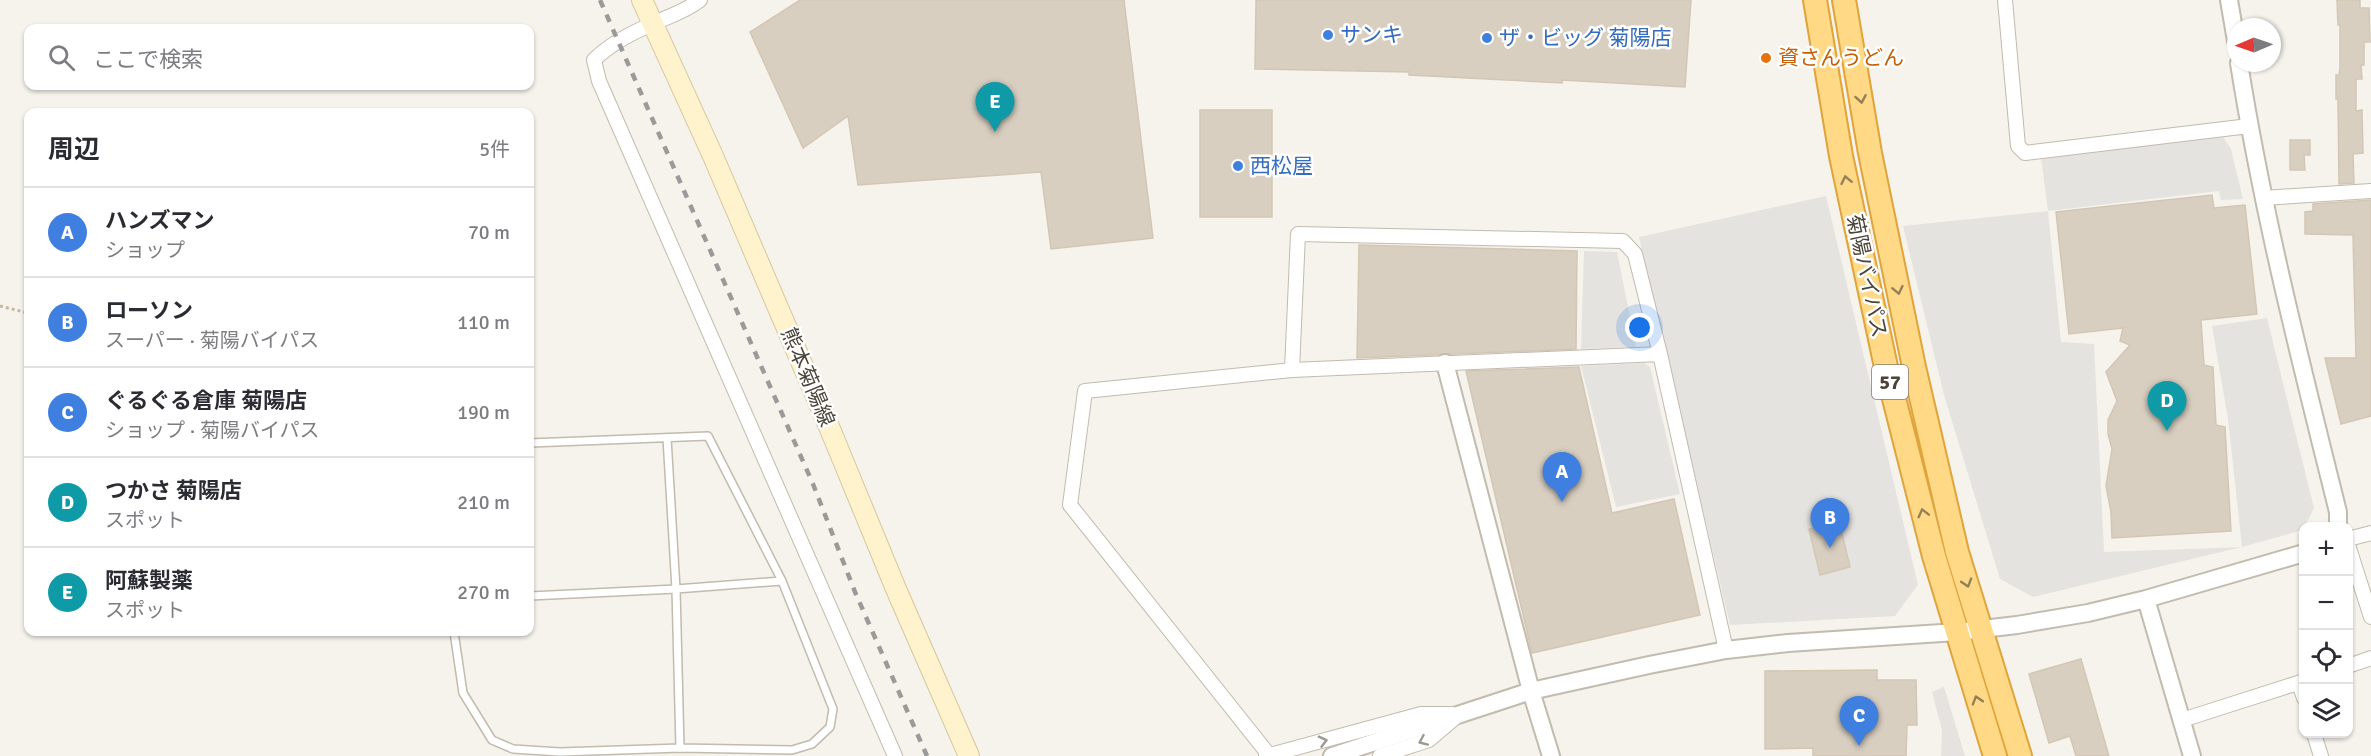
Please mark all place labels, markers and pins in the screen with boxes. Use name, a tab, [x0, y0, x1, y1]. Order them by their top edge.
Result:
place label: サンキ	[1340, 22, 1403, 48]
place label: ザ・ビッグ 菊陽店	[1499, 25, 1672, 51]
marker: サンキ	[1321, 28, 1335, 42]
marker: ザ・ビッグ 菊陽店	[1480, 31, 1494, 45]
place label: 資さんうどん	[1778, 45, 1904, 71]
marker: 資さんうどん	[1759, 51, 1773, 65]
pin: E	[976, 82, 1014, 132]
place label: 西松屋	[1250, 153, 1313, 179]
marker: 西松屋	[1231, 159, 1245, 173]
pin: D	[2148, 382, 2186, 431]
pin: A	[1542, 452, 1582, 502]
pin: B	[1810, 498, 1850, 548]
pin: C	[1840, 696, 1878, 746]

